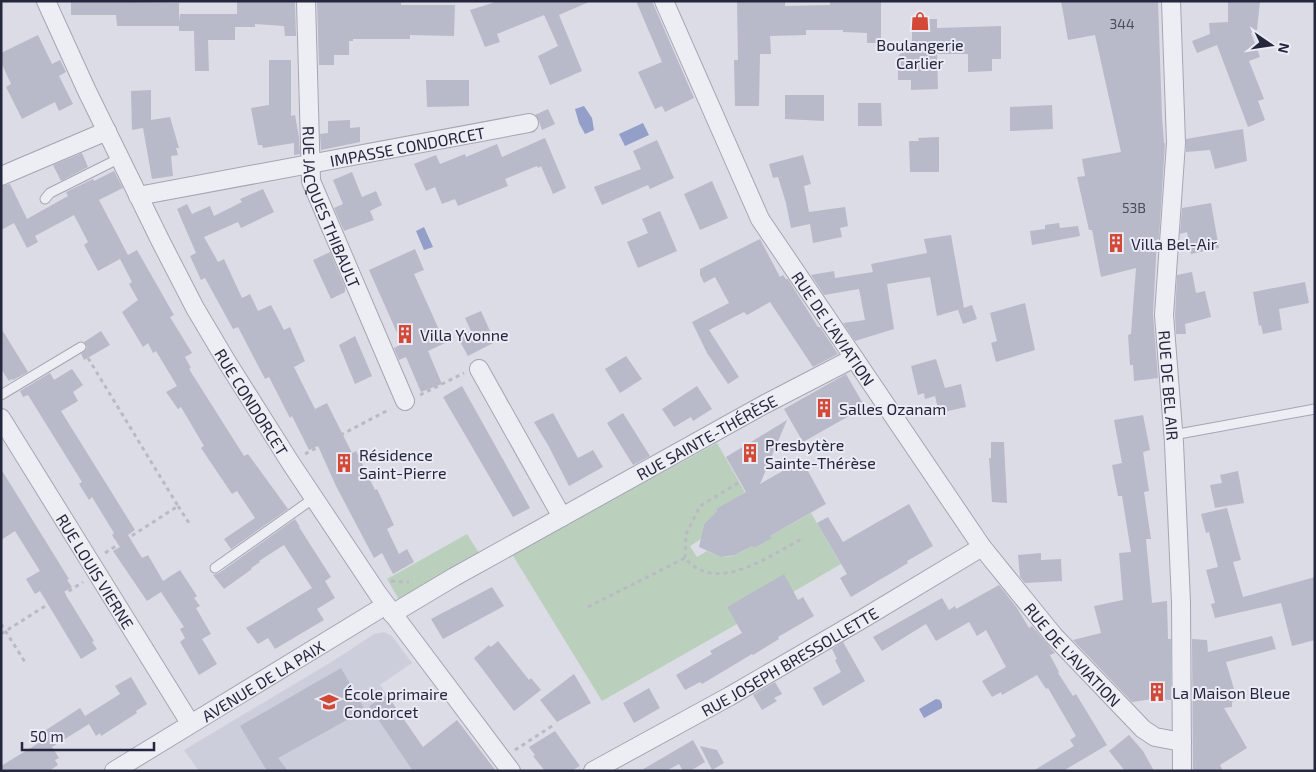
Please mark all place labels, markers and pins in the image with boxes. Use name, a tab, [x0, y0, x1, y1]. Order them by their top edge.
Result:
shop icon: Boulangerie Carlier	[909, 10, 931, 32]
place label: Boulangerie Carlier	[876, 35, 964, 72]
building icon: Villa Bel-Air	[1105, 232, 1127, 254]
place label: Villa Bel-Air	[1131, 234, 1218, 253]
building icon: Villa Yvonne	[394, 323, 416, 345]
place label: Villa Yvonne	[420, 325, 509, 344]
building icon: Salles Ozanam	[813, 397, 835, 419]
place label: Salles Ozanam	[839, 399, 946, 418]
place label: Presbytère Sainte-Thérèse	[765, 435, 876, 472]
building icon: Presbytère Sainte-Thérèse	[739, 442, 761, 464]
place label: Résidence Saint-Pierre	[359, 445, 446, 482]
building icon: Résidence Saint-Pierre	[333, 452, 355, 474]
building icon: La Maison Bleue	[1146, 681, 1168, 703]
place label: La Maison Bleue	[1172, 683, 1290, 702]
place label: École primaire Condorcet	[344, 684, 448, 721]
school or university icon: École primaire Condorcet	[318, 691, 340, 713]

